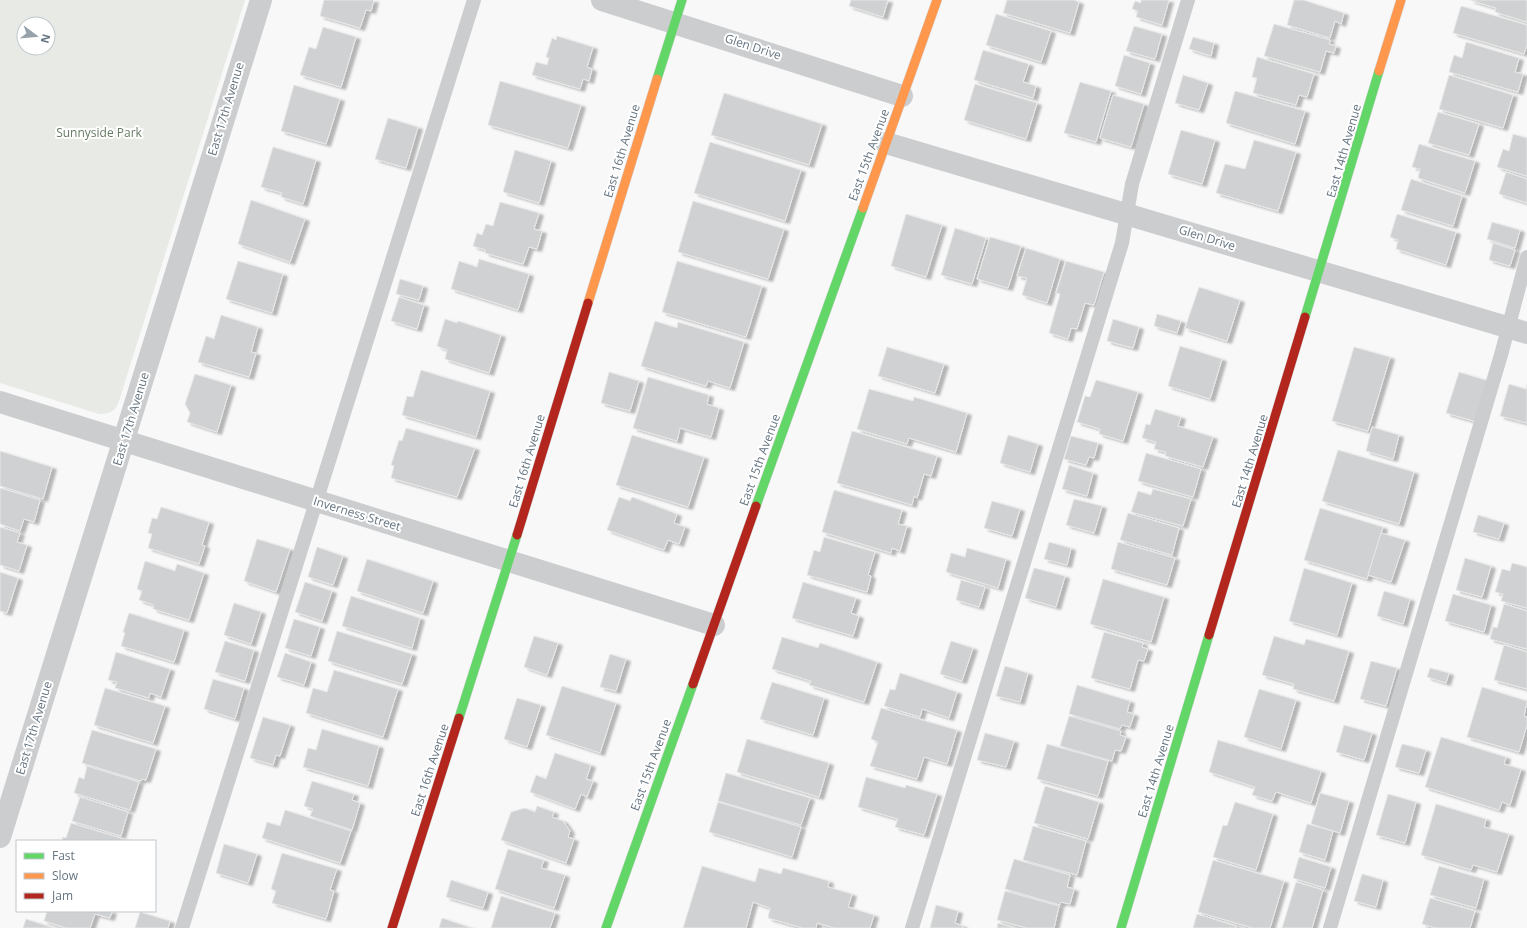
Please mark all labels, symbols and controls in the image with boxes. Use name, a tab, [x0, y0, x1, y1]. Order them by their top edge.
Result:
north arrow	[16, 16, 56, 56]
street label: Glen Drive	[723, 29, 784, 64]
text: N	[38, 33, 55, 45]
street label: East 17th Avenue	[203, 60, 248, 158]
street label: East 16th Avenue	[599, 102, 644, 200]
street label: East 14th Avenue	[1322, 102, 1365, 200]
street label: East 15th Avenue	[844, 106, 893, 203]
park label: Sunnyside Park	[56, 124, 143, 141]
street label: Glen Drive	[1177, 221, 1238, 254]
street label: East 17th Avenue	[108, 370, 153, 468]
street label: East 15th Avenue	[735, 411, 784, 508]
street label: East 16th Avenue	[504, 412, 549, 510]
street label: East 14th Avenue	[1227, 412, 1272, 510]
street label: Inverness Street	[311, 492, 403, 535]
street label: East 17th Avenue	[11, 679, 56, 777]
street label: East 15th Avenue	[626, 716, 675, 813]
street label: East 16th Avenue	[406, 721, 453, 818]
street label: East 14th Avenue	[1133, 722, 1178, 820]
legend	[16, 840, 156, 912]
text: Fast	[52, 847, 75, 864]
text: Slow	[52, 867, 79, 884]
text: Jam	[51, 887, 73, 904]

